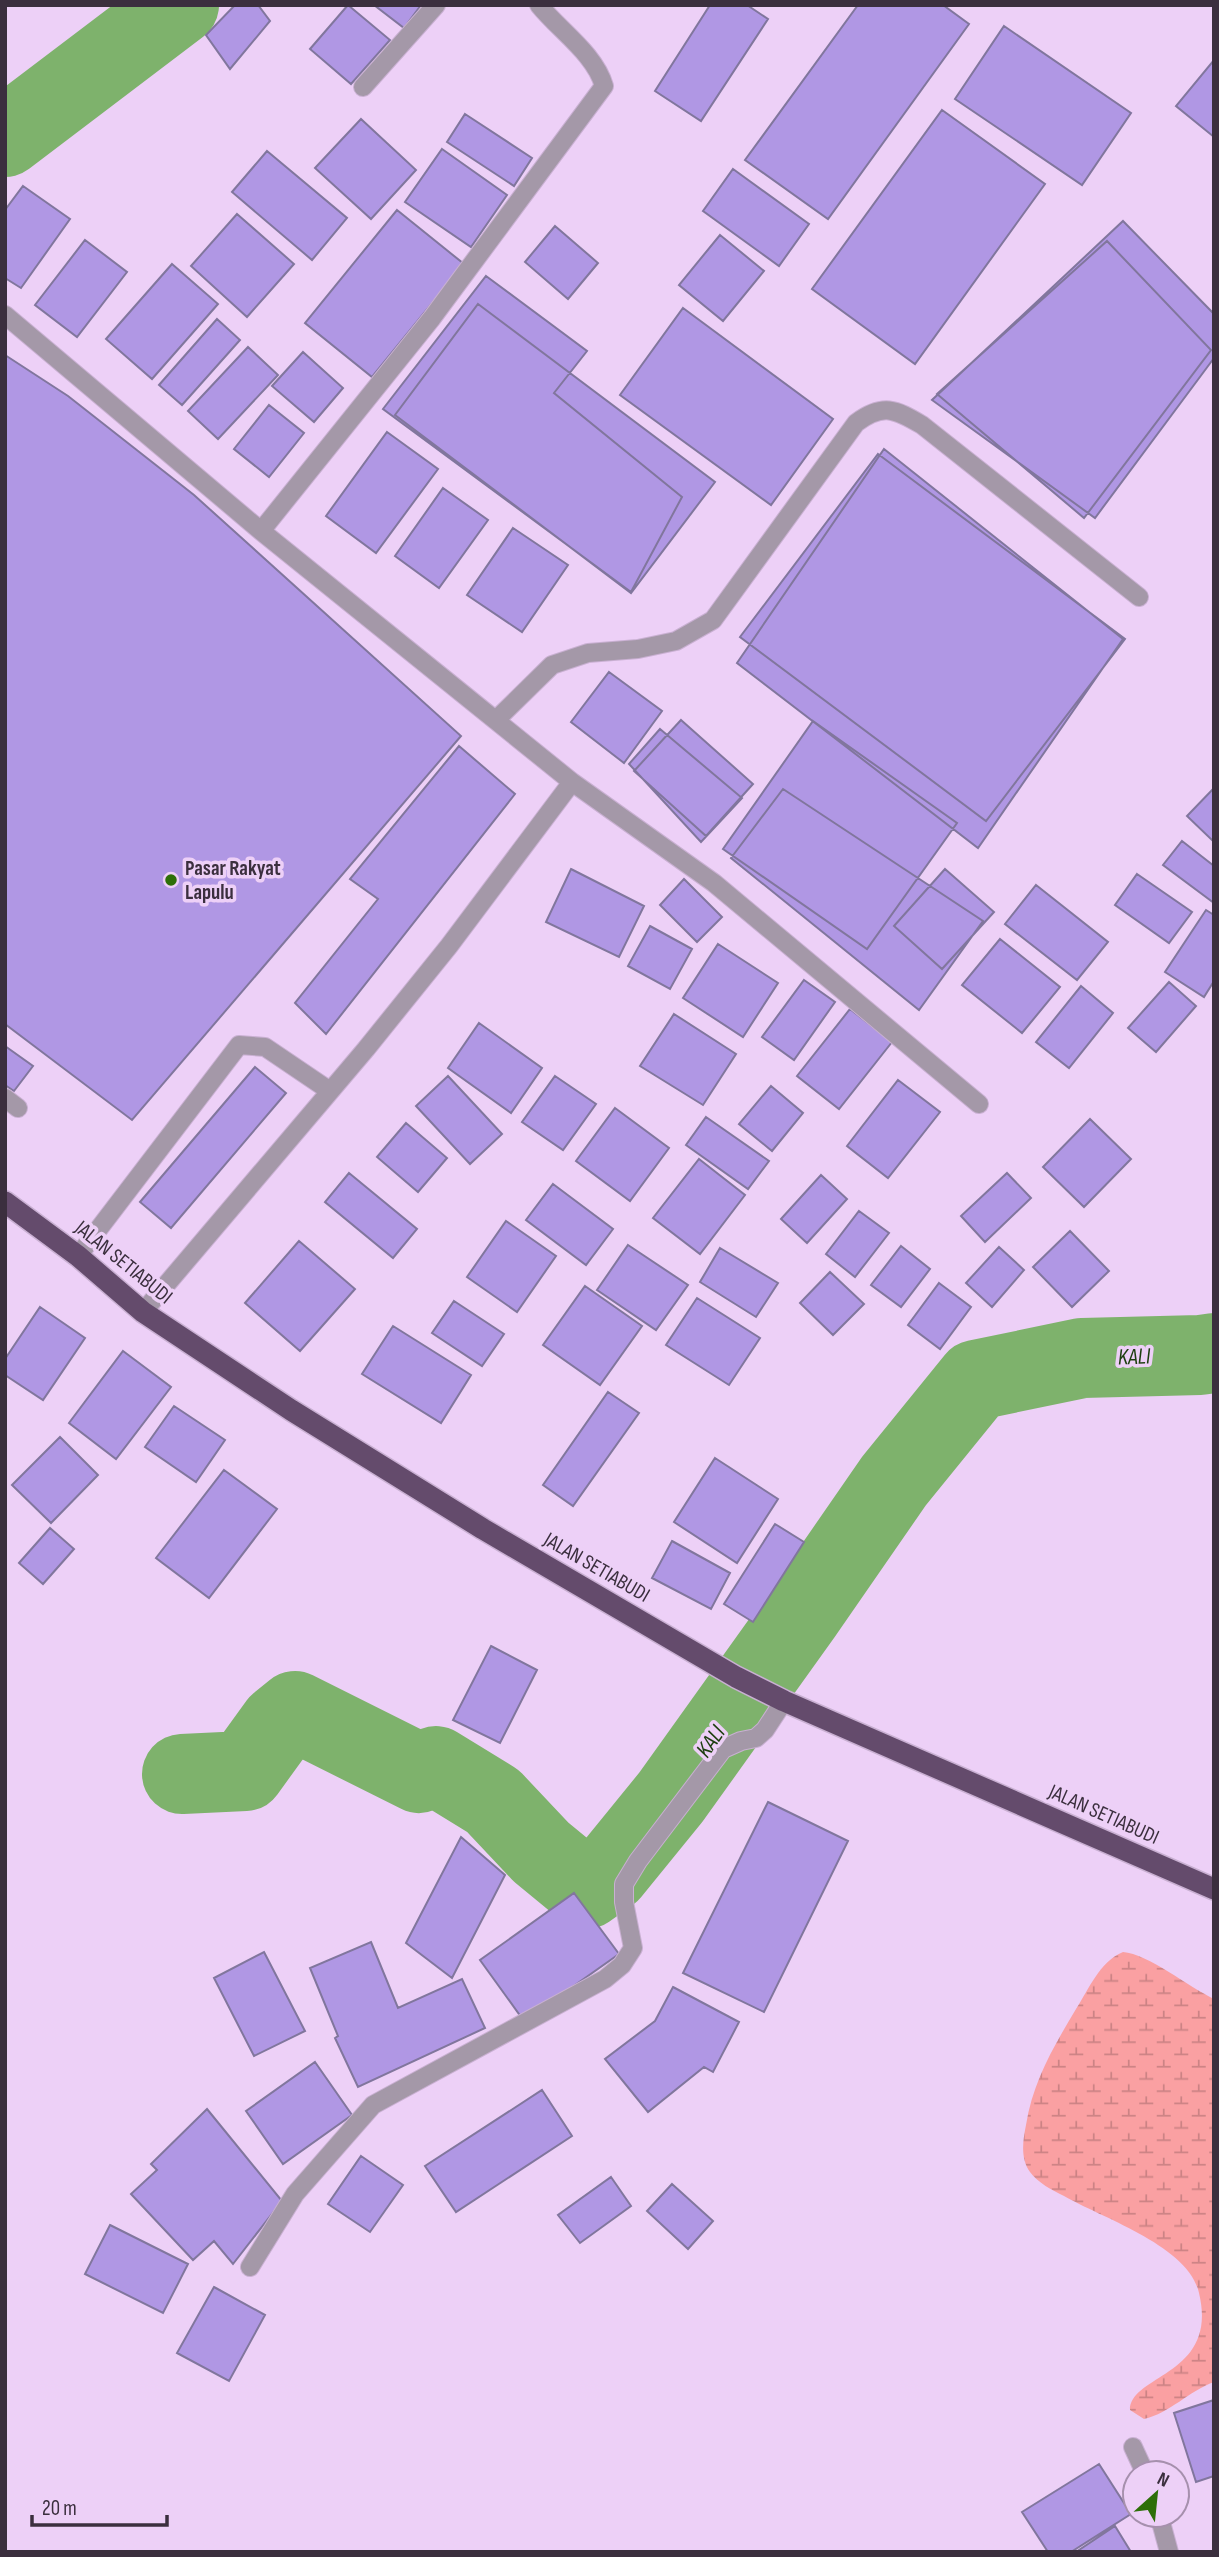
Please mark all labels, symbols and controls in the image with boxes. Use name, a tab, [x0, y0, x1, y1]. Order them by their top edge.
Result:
place label: Pasar Rakyat Lapulu	[185, 856, 281, 905]
marker: Pasar Rakyat Lapulu	[163, 872, 179, 888]
street label: JALAN SETIABUDI	[69, 1215, 177, 1309]
water label: KALI	[1117, 1342, 1151, 1372]
street label: JALAN SETIABUDI	[539, 1527, 654, 1608]
water label: KALI	[690, 1720, 732, 1763]
street label: JALAN SETIABUDI	[1044, 1779, 1163, 1850]
north arrow	[1121, 2459, 1191, 2529]
text: N	[1153, 2468, 1173, 2493]
scale bar	[32, 2484, 166, 2528]
text: 20 m	[42, 2496, 77, 2521]

